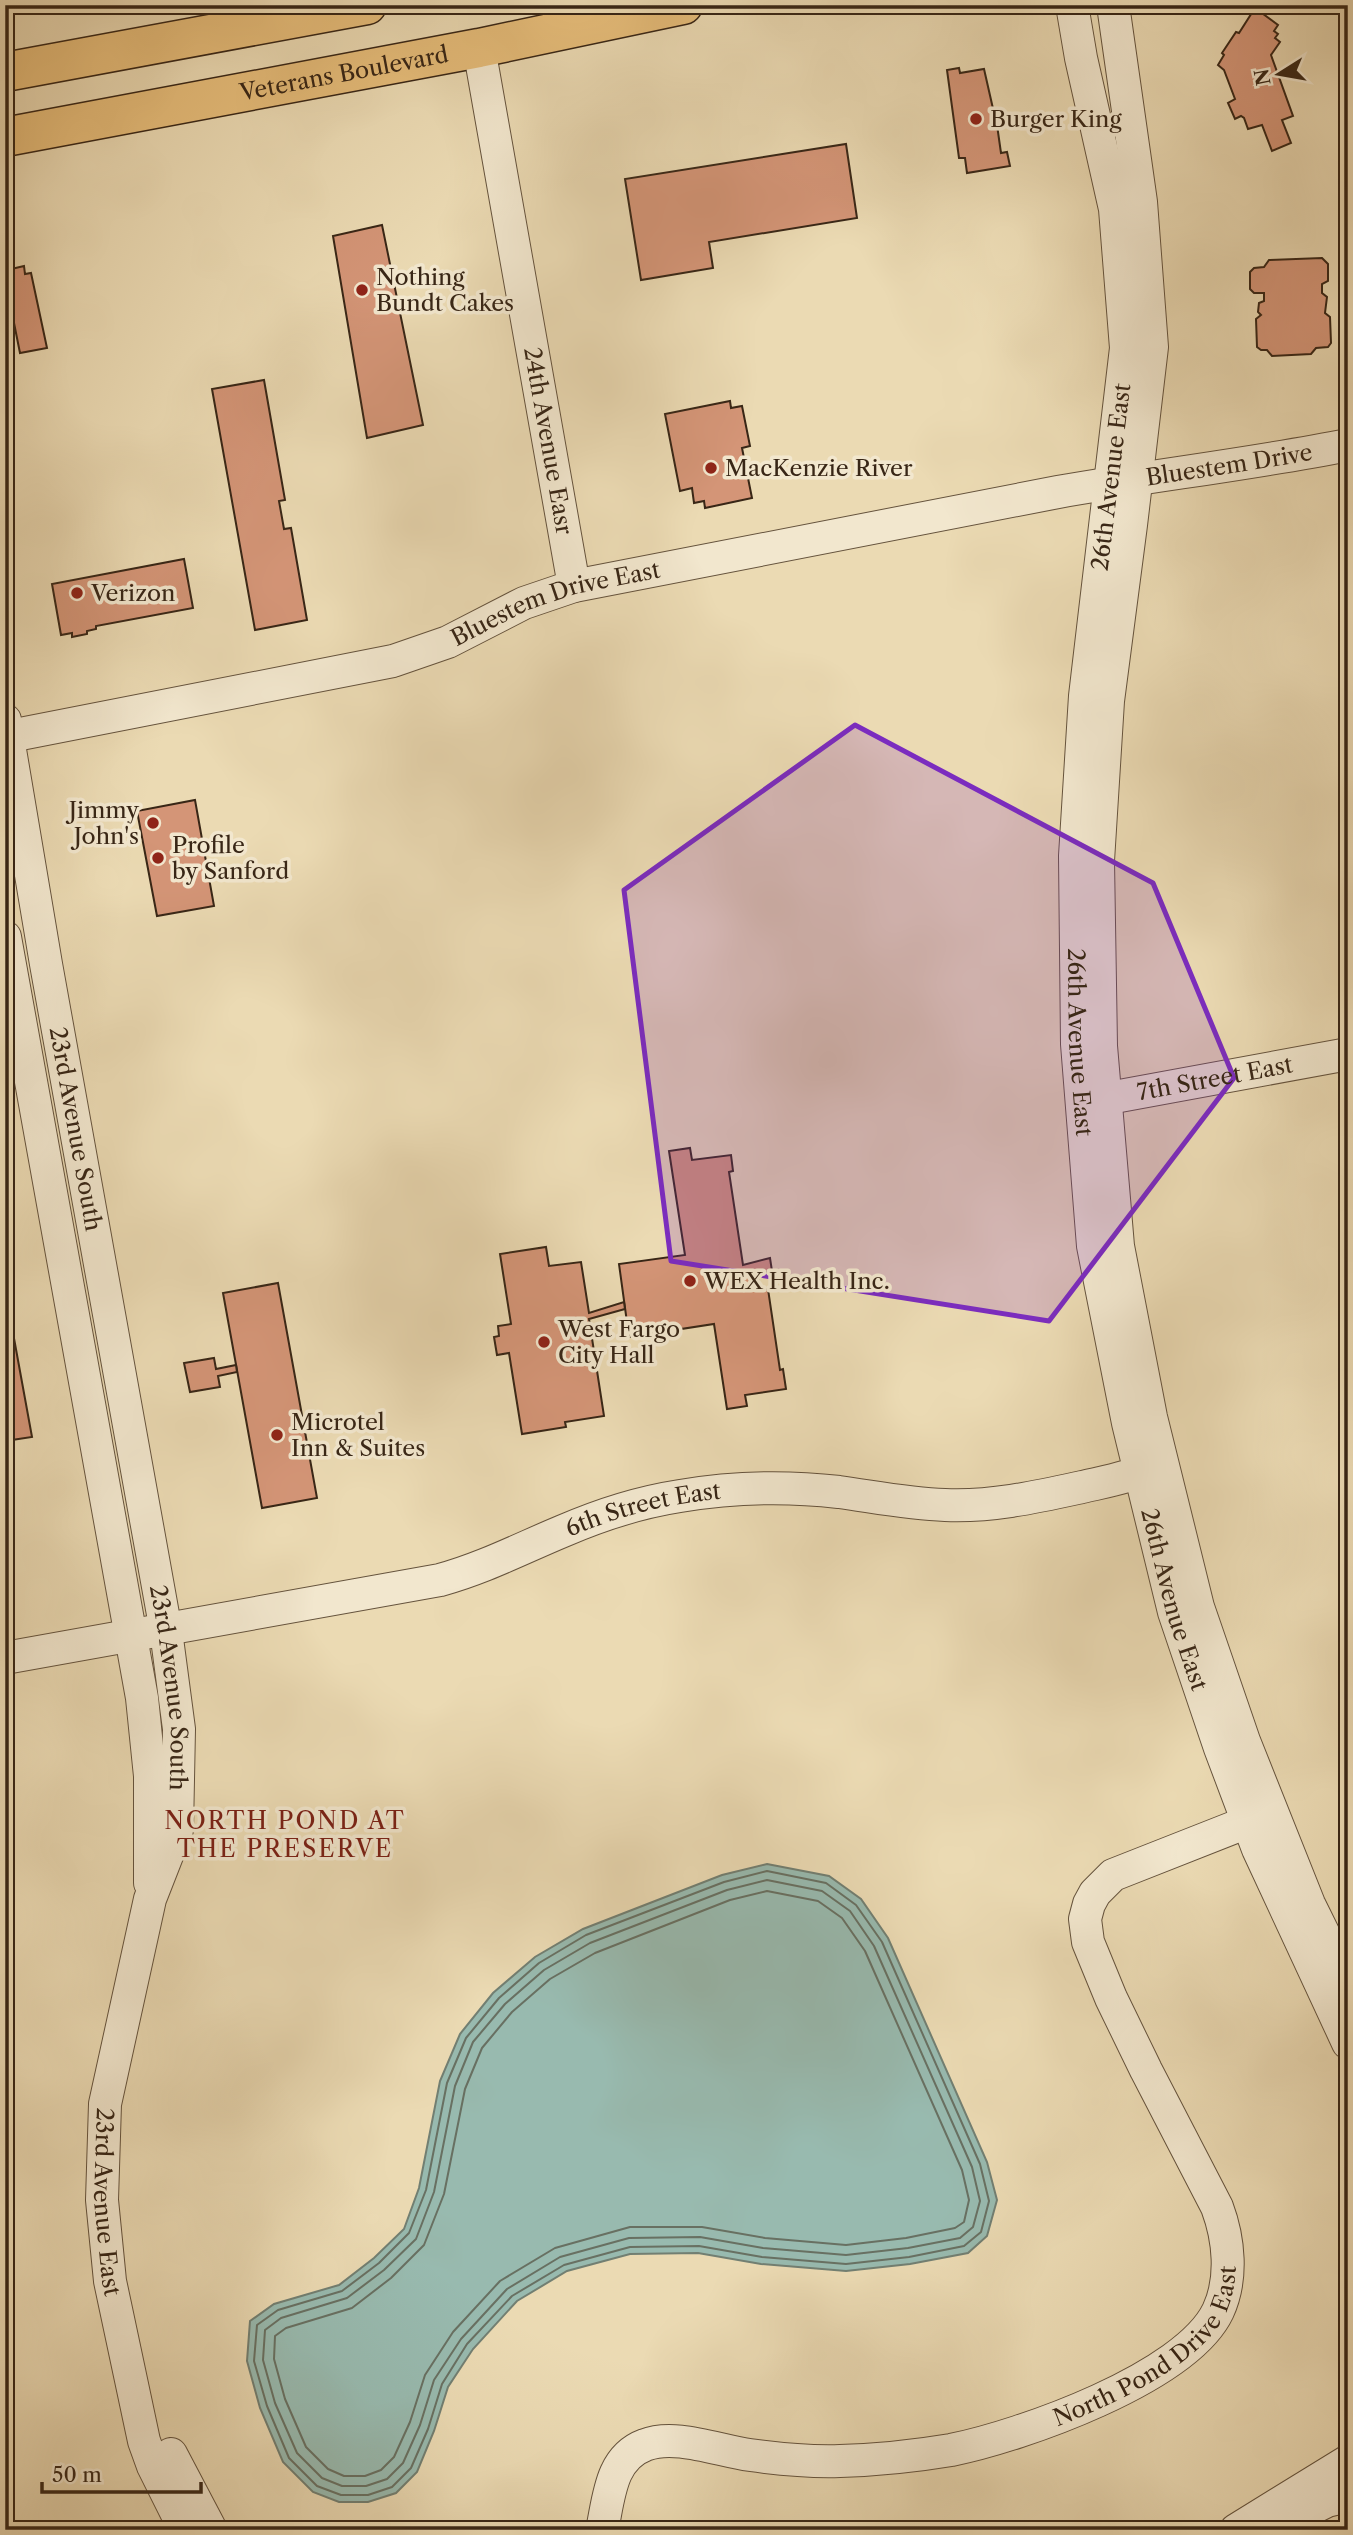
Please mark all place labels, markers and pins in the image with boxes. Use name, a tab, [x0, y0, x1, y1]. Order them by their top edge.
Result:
place label: Burger King	[990, 105, 1122, 133]
marker: Burger King	[968, 111, 984, 127]
place label: Nothing Bundt Cakes	[376, 263, 514, 317]
marker: Nothing Bundt Cakes	[354, 282, 370, 298]
place label: MacKenzie River	[725, 454, 913, 482]
marker: MacKenzie River	[703, 460, 719, 476]
place label: Verizon	[90, 579, 175, 607]
marker: Verizon	[69, 585, 85, 601]
place label: Jimmy John's	[66, 796, 139, 850]
marker: Jimmy John's	[145, 815, 161, 831]
place label: Profile by Sanford	[172, 831, 289, 885]
marker: Profile by Sanford	[150, 850, 166, 866]
place label: WEX Health Inc.	[703, 1267, 890, 1295]
marker: WEX Health Inc.	[682, 1273, 698, 1289]
place label: West Fargo City Hall	[557, 1315, 680, 1369]
marker: West Fargo City Hall	[536, 1334, 552, 1350]
place label: Microtel Inn & Suites	[291, 1408, 425, 1462]
marker: Microtel Inn & Suites	[269, 1427, 285, 1443]

